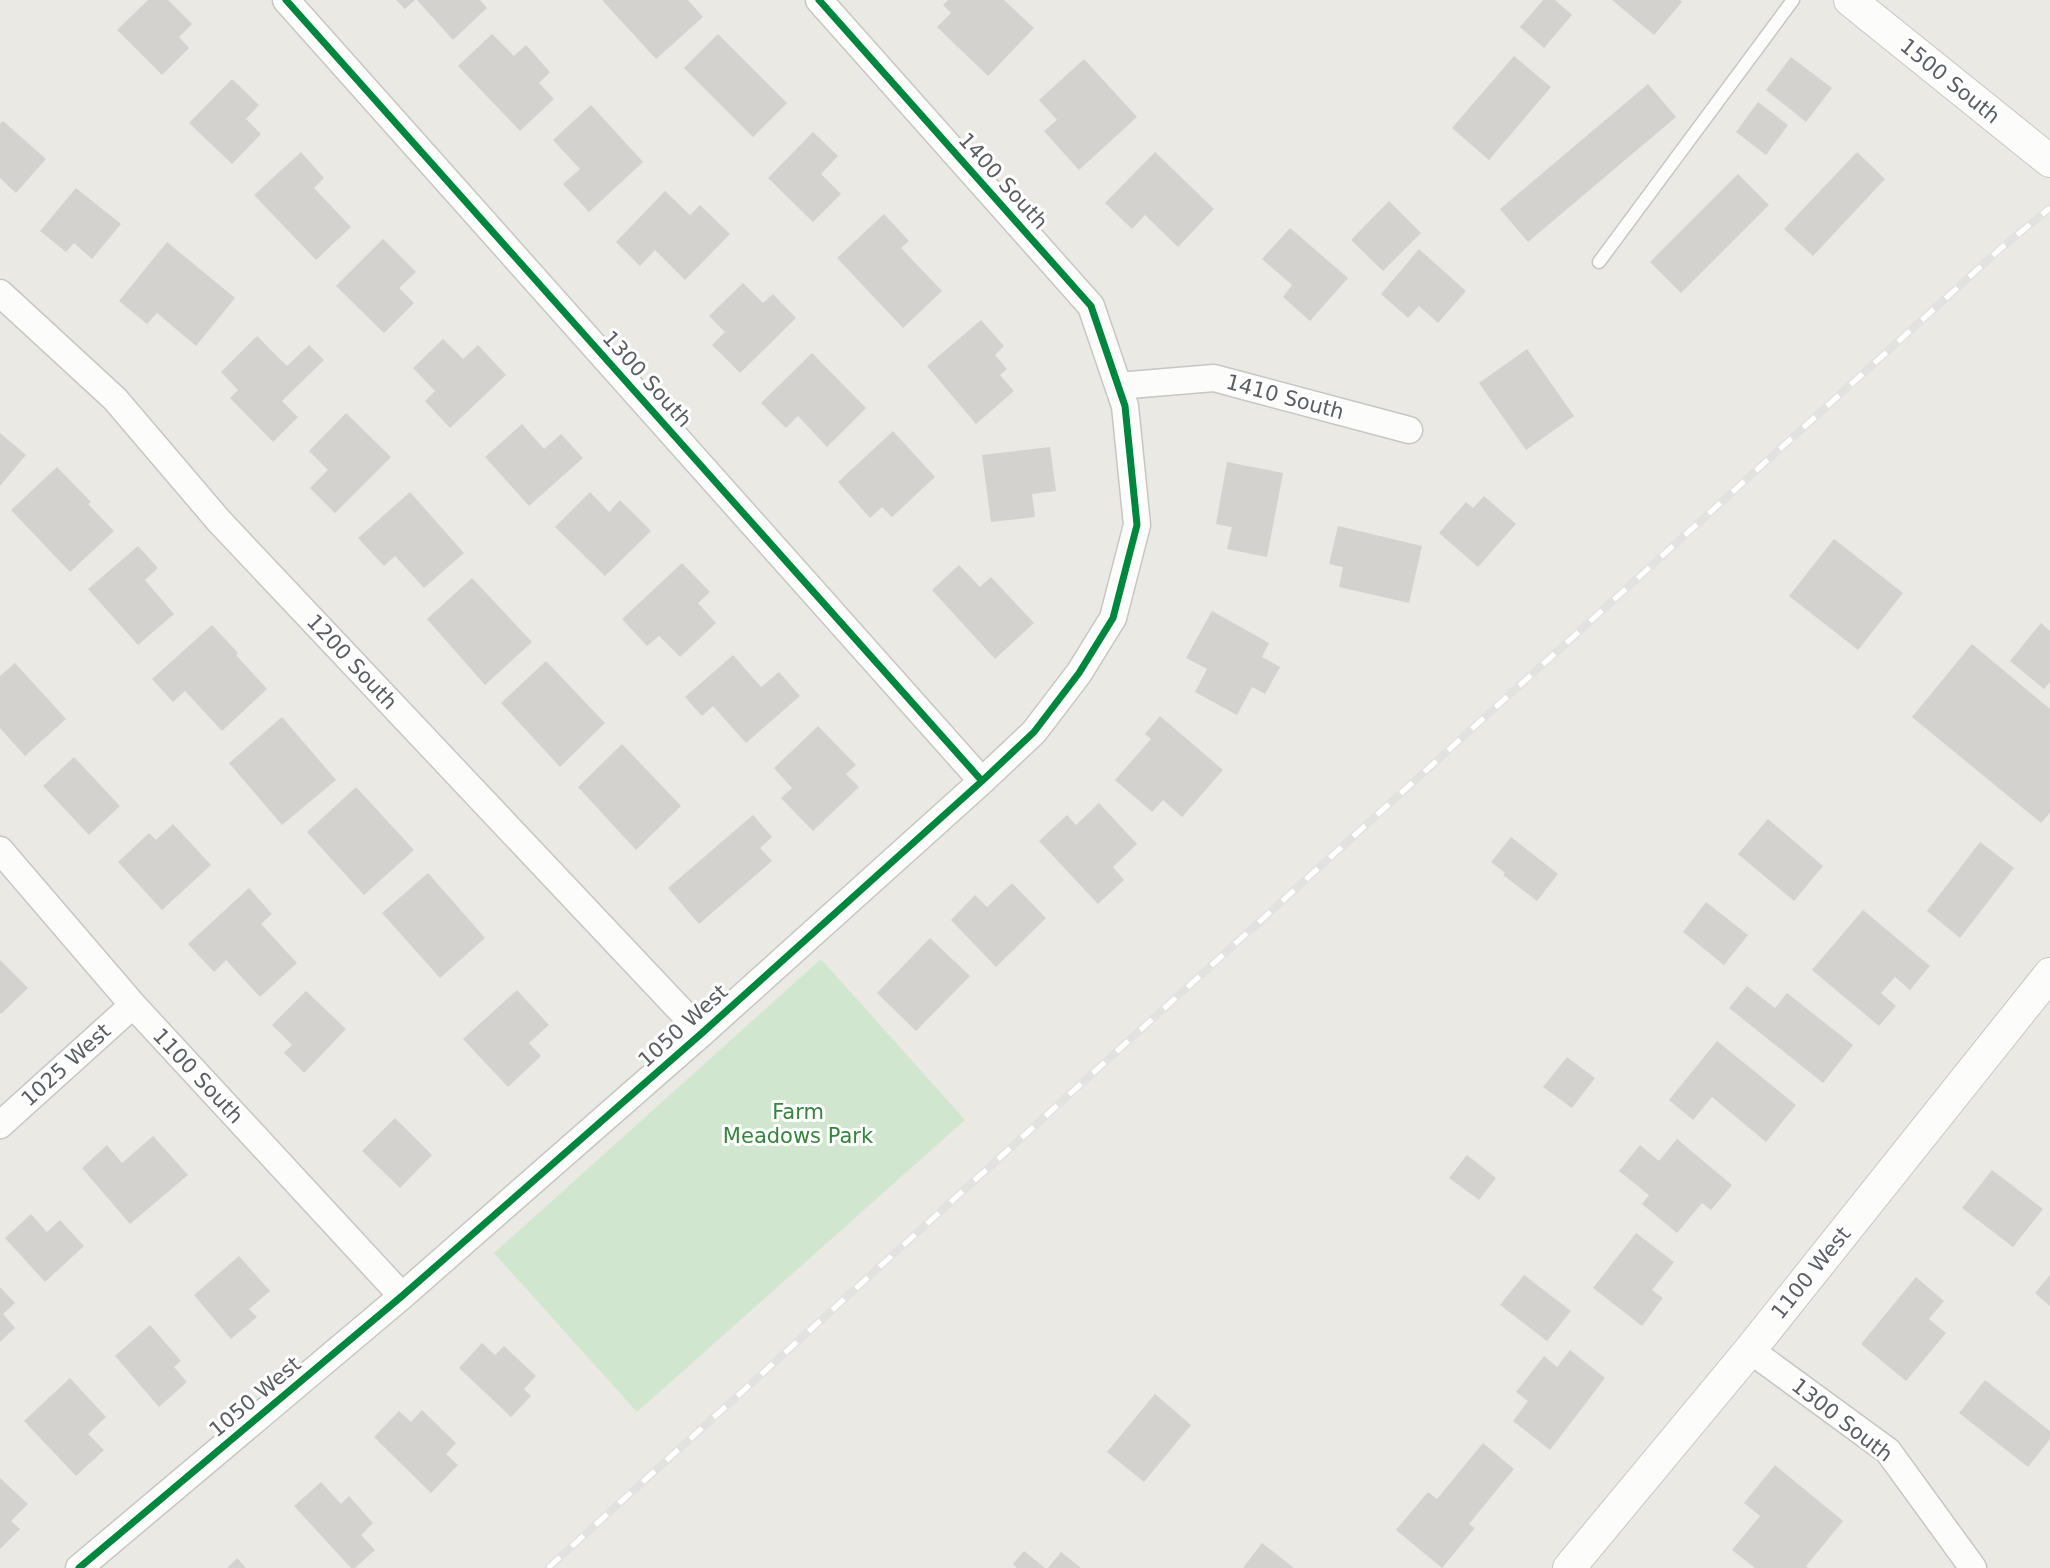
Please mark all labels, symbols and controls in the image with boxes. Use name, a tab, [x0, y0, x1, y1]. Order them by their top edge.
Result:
street label: 1500 South	[1895, 34, 2005, 128]
street label: 1400 South	[954, 128, 1052, 234]
street label: 1300 South	[598, 326, 696, 432]
street label: 1410 South	[1223, 370, 1347, 424]
street label: 1200 South	[302, 610, 402, 714]
street label: 1050 West	[633, 980, 733, 1072]
street label: 1025 West	[16, 1019, 116, 1111]
street label: 1100 South	[148, 1024, 248, 1128]
park label: Farm Meadows Park	[723, 1100, 874, 1148]
street label: 1100 West	[1767, 1222, 1855, 1324]
street label: 1050 West	[204, 1352, 306, 1442]
street label: 1300 South	[1787, 1373, 1897, 1467]

